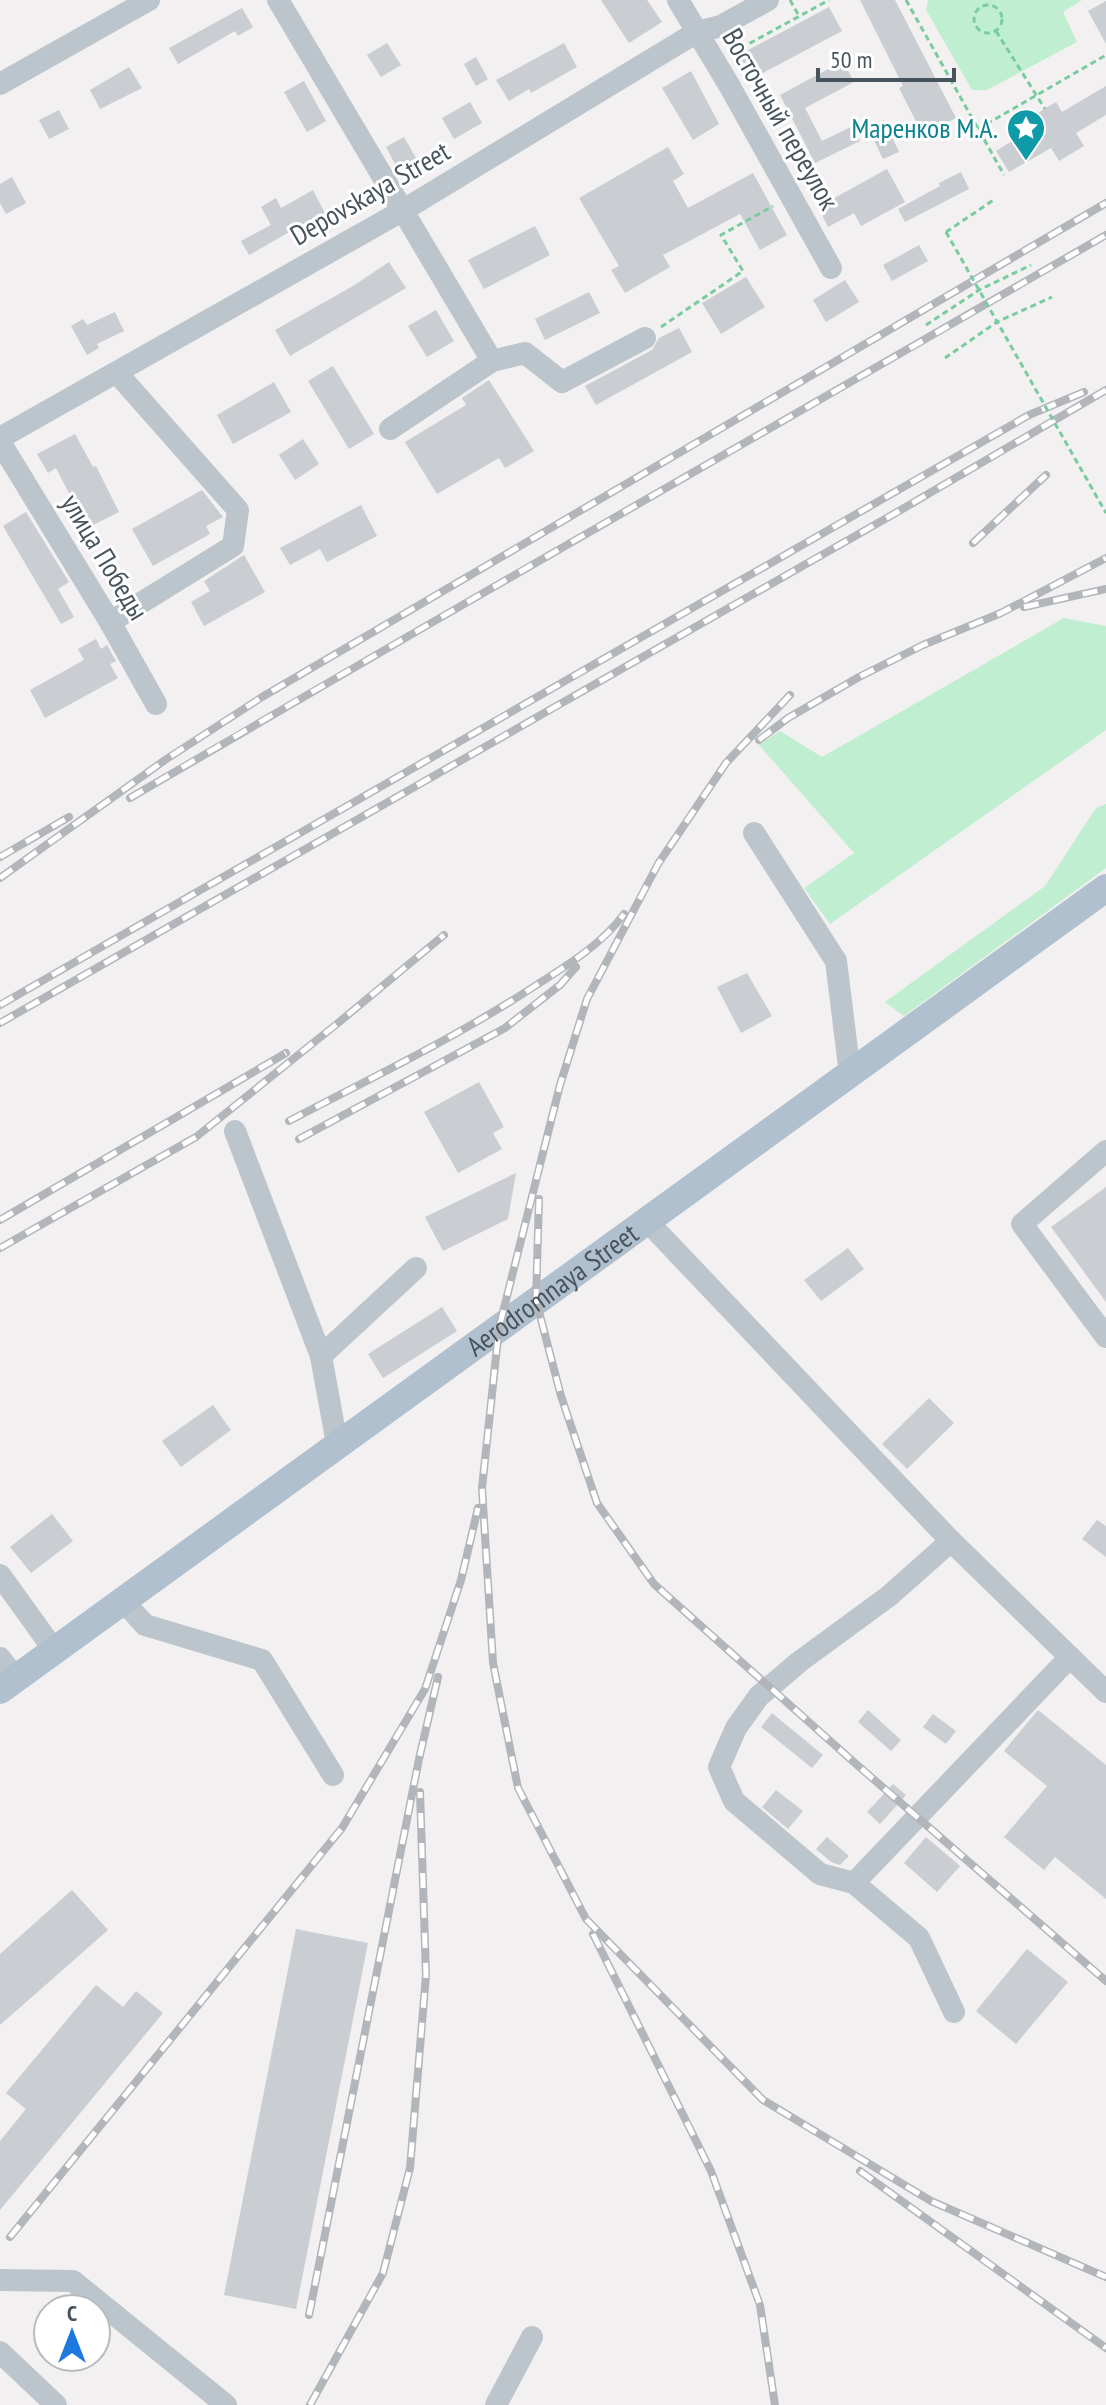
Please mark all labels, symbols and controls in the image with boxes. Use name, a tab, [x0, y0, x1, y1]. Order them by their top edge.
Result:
street label: Восточный переулок	[714, 21, 848, 216]
scale bar	[818, 32, 954, 82]
text: 50 m	[830, 44, 872, 75]
place icon: Маренков М.А.	[1005, 107, 1047, 162]
place label: Маренков М.А.	[852, 109, 998, 146]
street label: Depovskaya Street	[283, 132, 456, 253]
street label: улица Победы	[53, 487, 158, 627]
street label: Aerodromnaya Street	[459, 1214, 645, 1364]
north arrow	[32, 2293, 112, 2373]
text: С	[67, 2299, 77, 2327]

